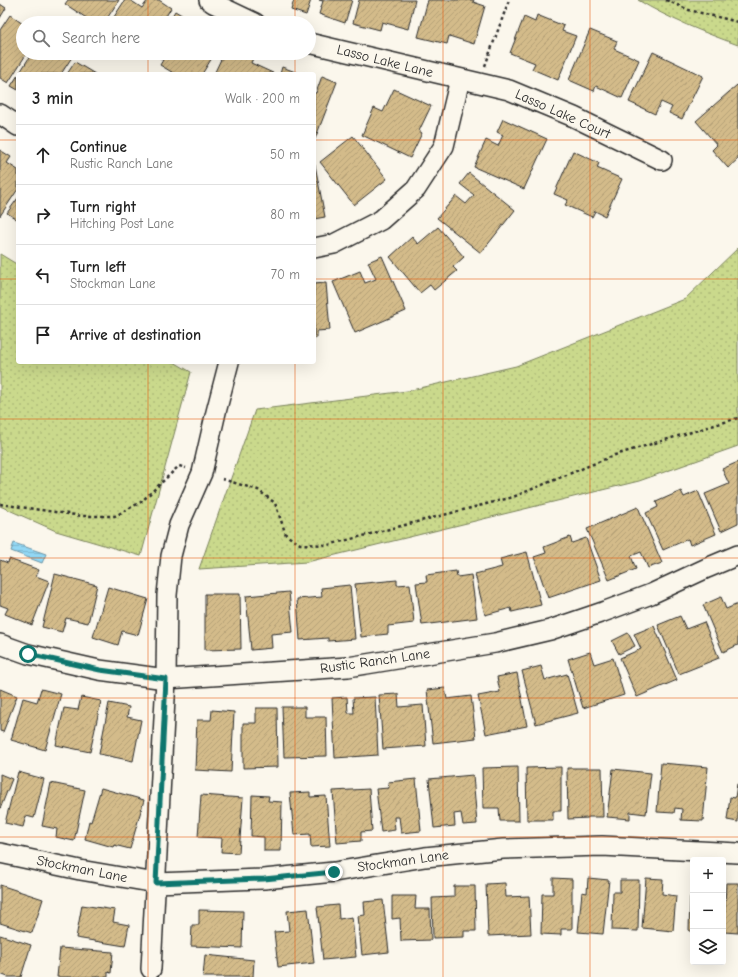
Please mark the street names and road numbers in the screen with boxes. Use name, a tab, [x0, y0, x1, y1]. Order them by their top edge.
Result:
street label: Lasso Lake Lane	[335, 41, 435, 81]
street label: Lasso Lake Court	[513, 85, 614, 143]
street label: Rustic Ranch Lane	[319, 645, 431, 677]
street label: Stockman Lane	[356, 846, 450, 876]
street label: Stockman Lane	[35, 852, 129, 886]

